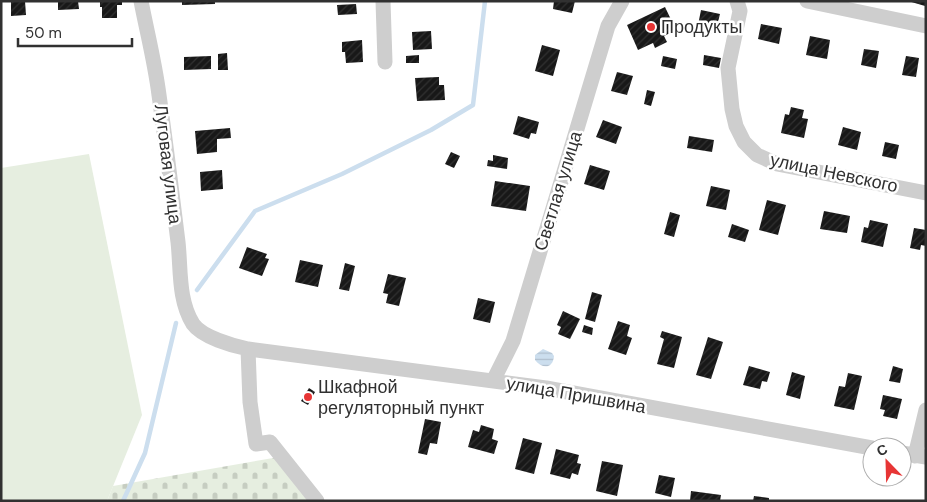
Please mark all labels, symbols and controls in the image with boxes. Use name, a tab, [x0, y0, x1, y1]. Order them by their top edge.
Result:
scale bar	[18, 15, 131, 47]
place label: Продукты	[661, 15, 742, 39]
marker: Продукты	[645, 21, 657, 33]
text: 50 m	[25, 23, 62, 43]
street label: Луговая улица	[149, 103, 187, 226]
street label: Светлая улица	[528, 127, 588, 254]
street label: улица Невского	[768, 148, 900, 198]
street label: улица Пришвина	[504, 371, 649, 419]
place label: Шкафной регуляторный пункт	[318, 375, 484, 420]
marker: Шкафной регуляторный пункт	[302, 391, 314, 403]
north arrow	[862, 437, 912, 487]
text: С	[874, 440, 890, 460]

